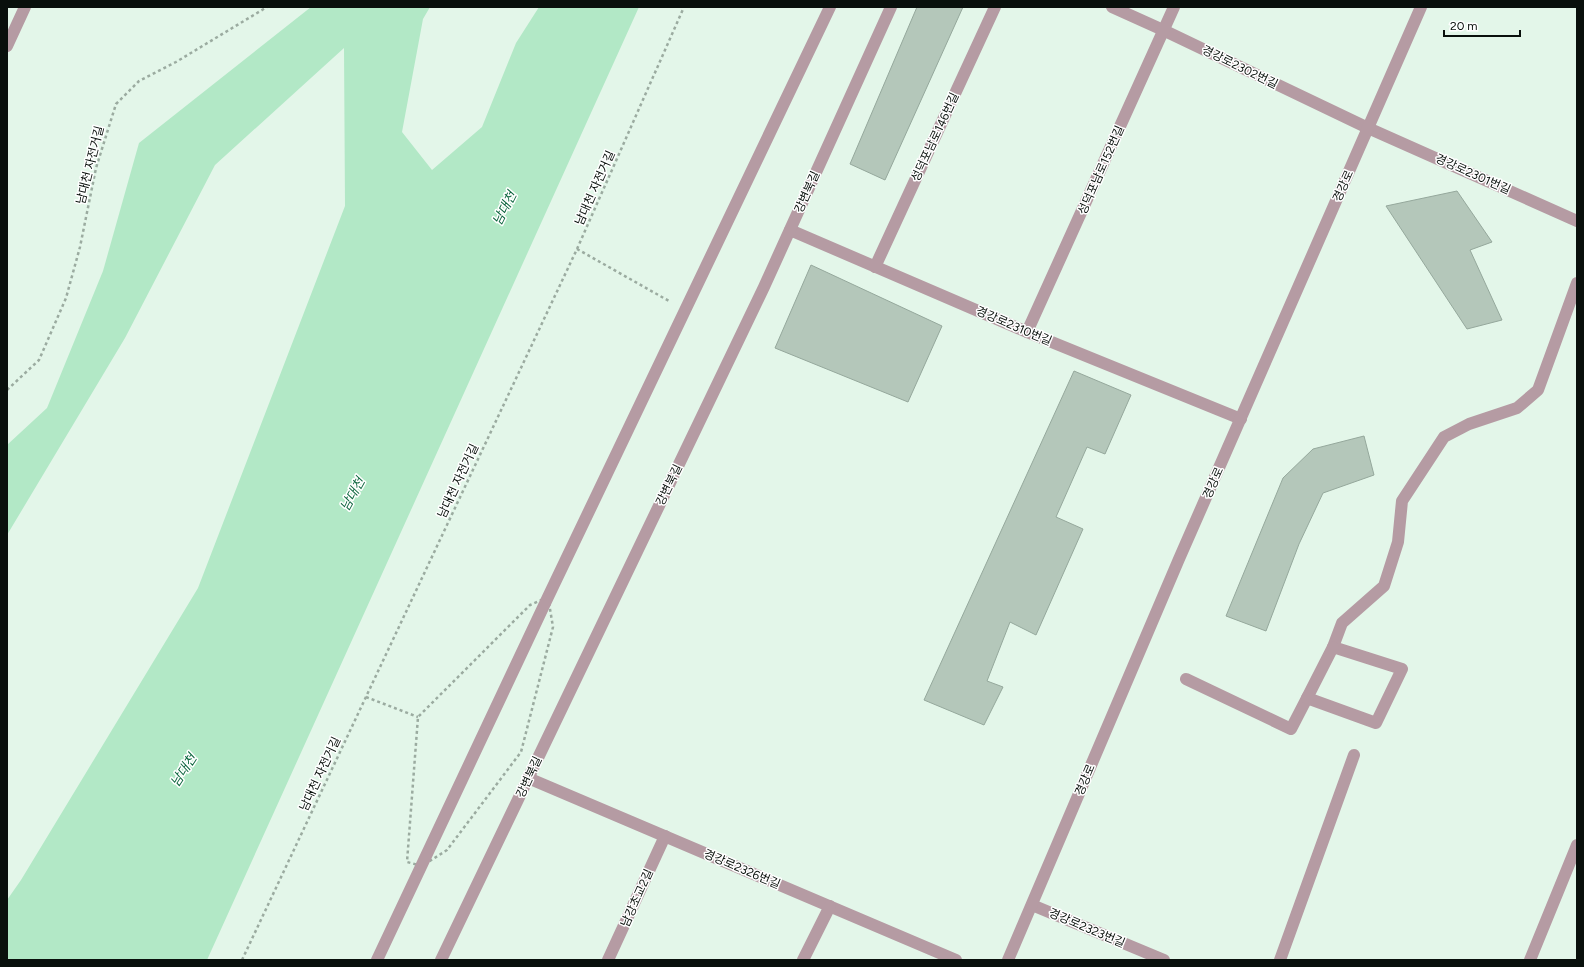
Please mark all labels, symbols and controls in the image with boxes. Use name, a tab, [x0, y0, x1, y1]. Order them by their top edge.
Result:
scale bar	[1444, 12, 1520, 38]
text: 20 m	[1450, 19, 1478, 33]
street label: 경강로2302번길	[1200, 43, 1280, 91]
street label: 성덕포남로146번길	[908, 90, 962, 184]
street label: 성덕포남로152번길	[1075, 123, 1127, 217]
street label: 남대천 자전거길	[74, 124, 106, 206]
street label: 남대천 자전거길	[572, 148, 618, 228]
street label: 경강로2301번길	[1433, 151, 1513, 197]
street label: 경강로	[1330, 168, 1356, 204]
street label: 강변북길	[792, 169, 822, 215]
water label: 남대천	[490, 188, 520, 228]
street label: 경강로2310번길	[974, 304, 1054, 348]
street label: 남대천 자전거길	[435, 442, 481, 520]
street label: 강변북길	[653, 462, 685, 508]
street label: 경강로	[1200, 465, 1226, 501]
water label: 남대천	[337, 474, 368, 514]
street label: 남대천 자전거길	[297, 735, 343, 813]
water label: 남대천	[167, 750, 200, 789]
street label: 강변북길	[513, 754, 545, 800]
street label: 경강로	[1072, 762, 1098, 798]
street label: 경강로2326번길	[702, 847, 782, 891]
street label: 남강초교2길	[618, 867, 656, 929]
street label: 경강로2323번길	[1047, 906, 1127, 950]

